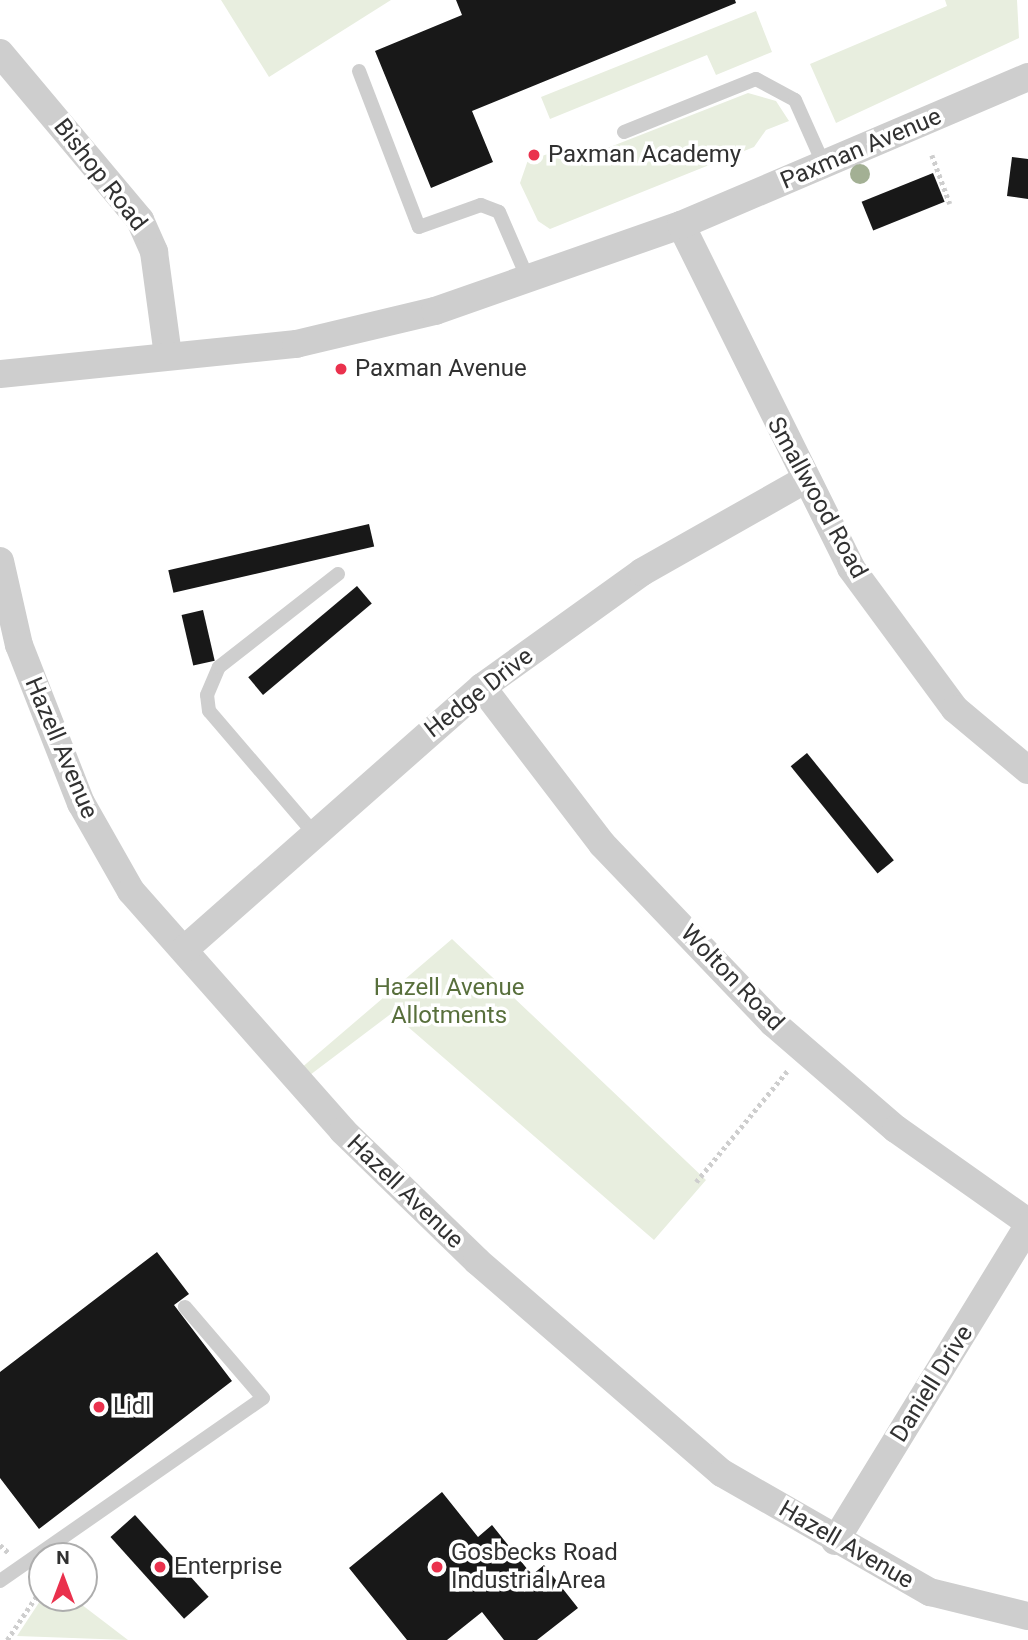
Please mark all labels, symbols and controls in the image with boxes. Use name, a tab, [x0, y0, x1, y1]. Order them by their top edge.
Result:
street label: Paxman Avenue	[776, 102, 946, 196]
street label: Bishop Road	[47, 113, 153, 237]
place label: Paxman Academy	[548, 141, 741, 169]
marker: Paxman Academy	[526, 147, 542, 163]
place label: Paxman Avenue	[355, 355, 527, 383]
marker: Paxman Avenue	[333, 361, 349, 377]
street label: Smallwood Road	[761, 412, 873, 584]
street label: Hedge Drive	[419, 642, 539, 744]
street label: Hazell Avenue	[18, 673, 104, 823]
street label: Wolton Road	[674, 919, 790, 1037]
park label: Hazell Avenue Allotments	[374, 974, 524, 1030]
street label: Hazell Avenue	[341, 1129, 469, 1255]
street label: Daniell Drive	[885, 1320, 979, 1448]
place label: Lidl	[113, 1393, 151, 1421]
marker: Lidl	[91, 1399, 107, 1415]
street label: Hazell Avenue	[774, 1495, 918, 1595]
place label: Gosbecks Road Industrial Area	[451, 1539, 618, 1595]
north arrow	[28, 1542, 98, 1612]
text: N	[56, 1546, 70, 1569]
place label: Enterprise	[174, 1553, 282, 1581]
marker: Enterprise	[152, 1559, 168, 1575]
marker: Gosbecks Road Industrial Area	[429, 1559, 445, 1575]

